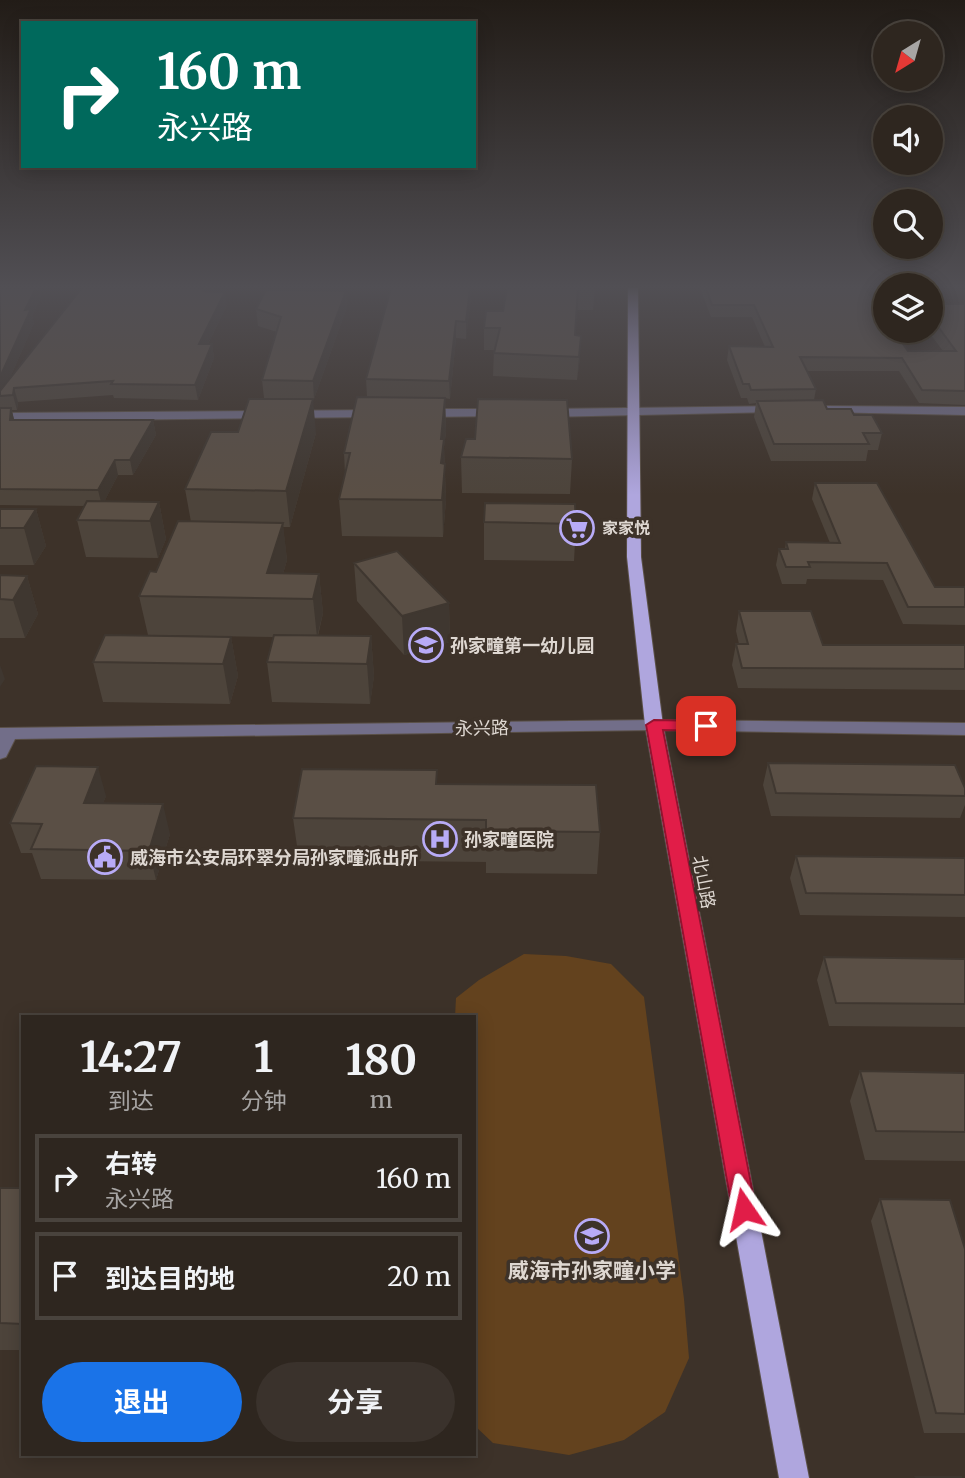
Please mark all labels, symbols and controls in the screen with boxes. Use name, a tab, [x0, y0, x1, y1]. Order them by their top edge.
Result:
north arrow	[873, 21, 943, 91]
map controls	[873, 21, 943, 343]
text: 160 m	[157, 41, 301, 102]
icon: right	[42, 49, 133, 140]
button: sound	[873, 105, 943, 175]
text: 永兴路	[157, 108, 253, 148]
button: search	[873, 189, 943, 259]
button: layers	[873, 273, 943, 343]
supermarket icon: 家家悦	[558, 509, 596, 547]
place label: 家家悦	[602, 518, 650, 538]
school or university icon: 孙家疃第一幼儿园	[407, 626, 445, 664]
place label: 孙家疃第一幼儿园	[450, 634, 594, 657]
pin	[676, 696, 736, 756]
icon: arrive	[687, 707, 725, 745]
street label: 永兴路	[455, 716, 509, 740]
hospital icon: 孙家疃医院	[421, 820, 459, 858]
place label: 孙家疃医院	[464, 828, 554, 851]
public building icon: 威海市公安局环翠分局孙家疃派出所	[86, 838, 124, 876]
place label: 威海市公安局环翠分局孙家疃派出所	[130, 846, 418, 869]
street label: 北山路	[688, 853, 720, 911]
text: 14:27	[80, 1031, 182, 1083]
text: 1	[254, 1031, 273, 1083]
text: 180	[345, 1034, 417, 1086]
text: m	[370, 1085, 393, 1114]
text: 到达	[108, 1086, 154, 1115]
text: 分钟	[240, 1086, 286, 1115]
text: 右转	[105, 1147, 157, 1180]
icon: right	[46, 1159, 84, 1197]
text: 160 m	[376, 1162, 451, 1195]
position arrow	[707, 1172, 781, 1246]
text: 永兴路	[105, 1184, 174, 1213]
school or university icon: 威海市孙家疃小学	[573, 1217, 611, 1255]
icon: arrive	[46, 1257, 84, 1295]
place label: 威海市孙家疃小学	[508, 1257, 676, 1284]
text: 20 m	[387, 1260, 451, 1293]
text: 到达目的地	[105, 1262, 235, 1295]
button: 退出	[42, 1362, 242, 1442]
button: 分享	[256, 1362, 455, 1442]

